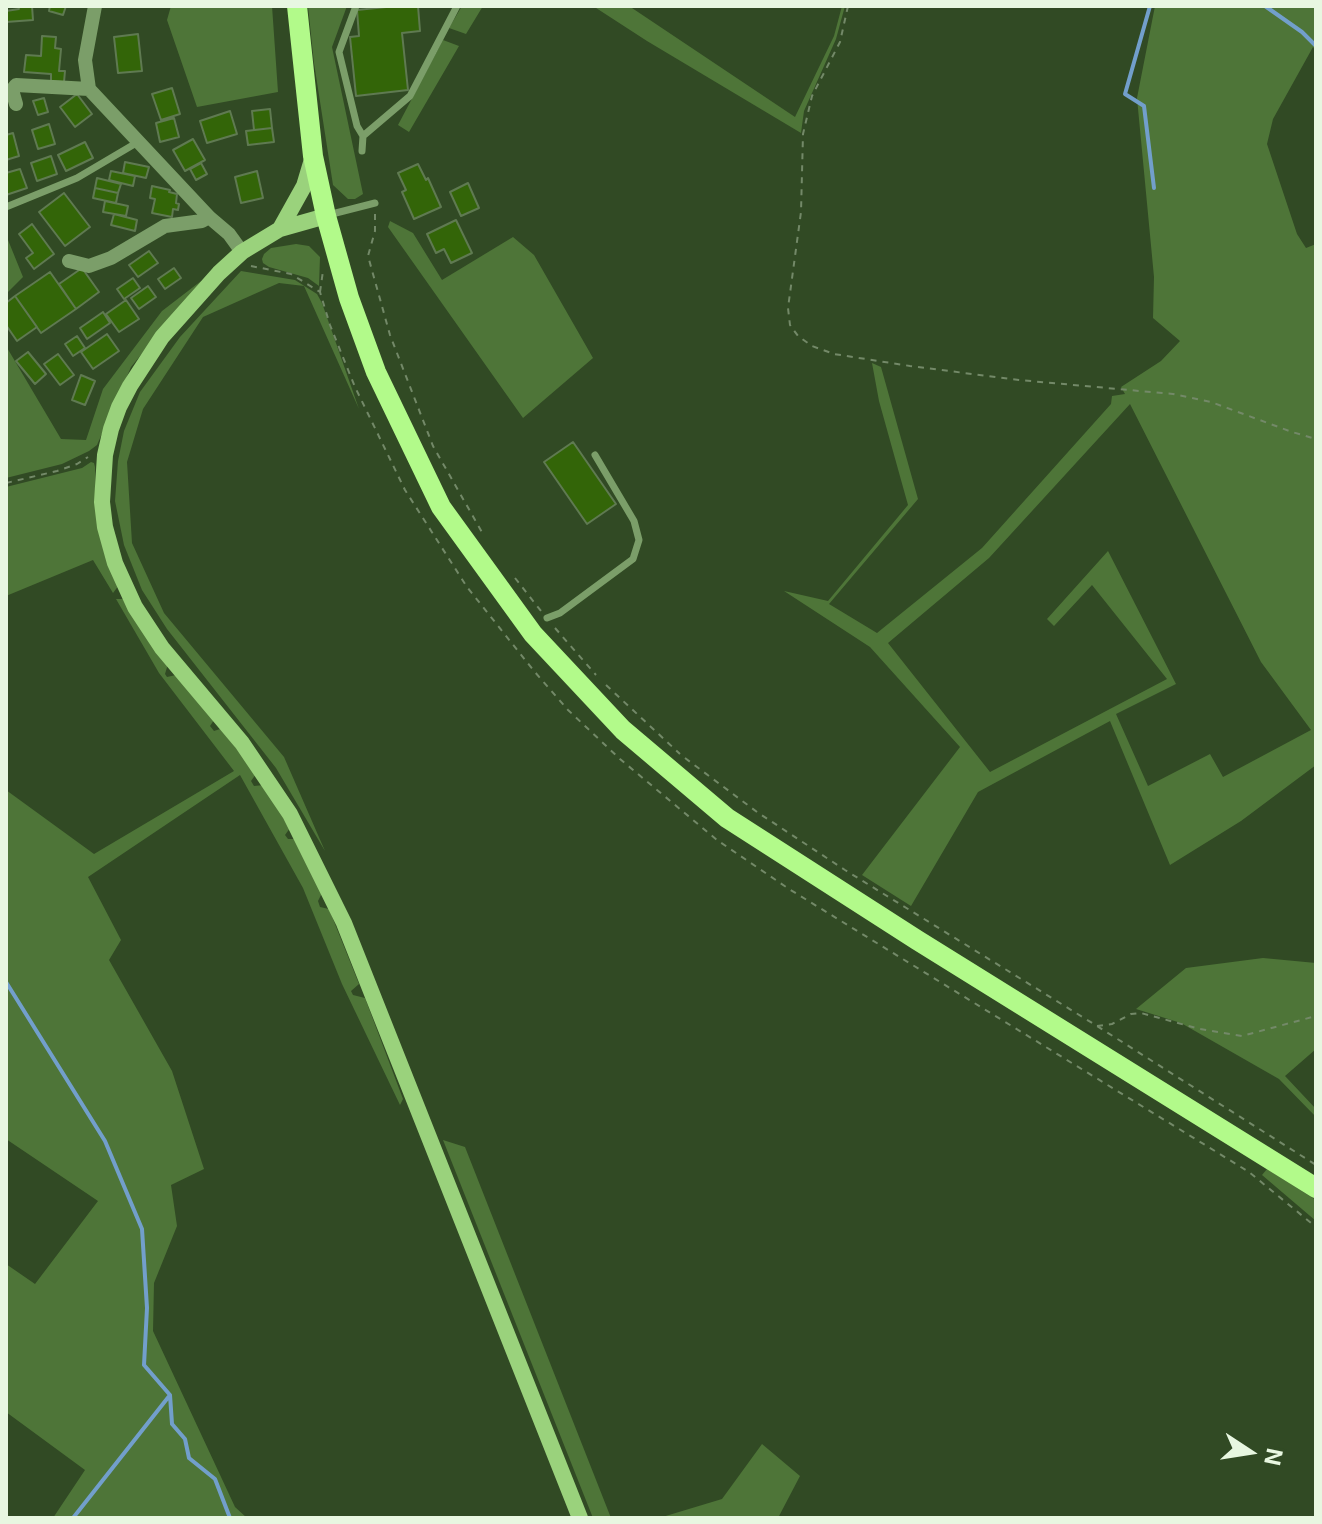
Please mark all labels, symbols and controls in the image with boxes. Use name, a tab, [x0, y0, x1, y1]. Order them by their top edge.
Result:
north arrow	[1210, 1412, 1290, 1492]
text: N	[1259, 1446, 1288, 1468]

